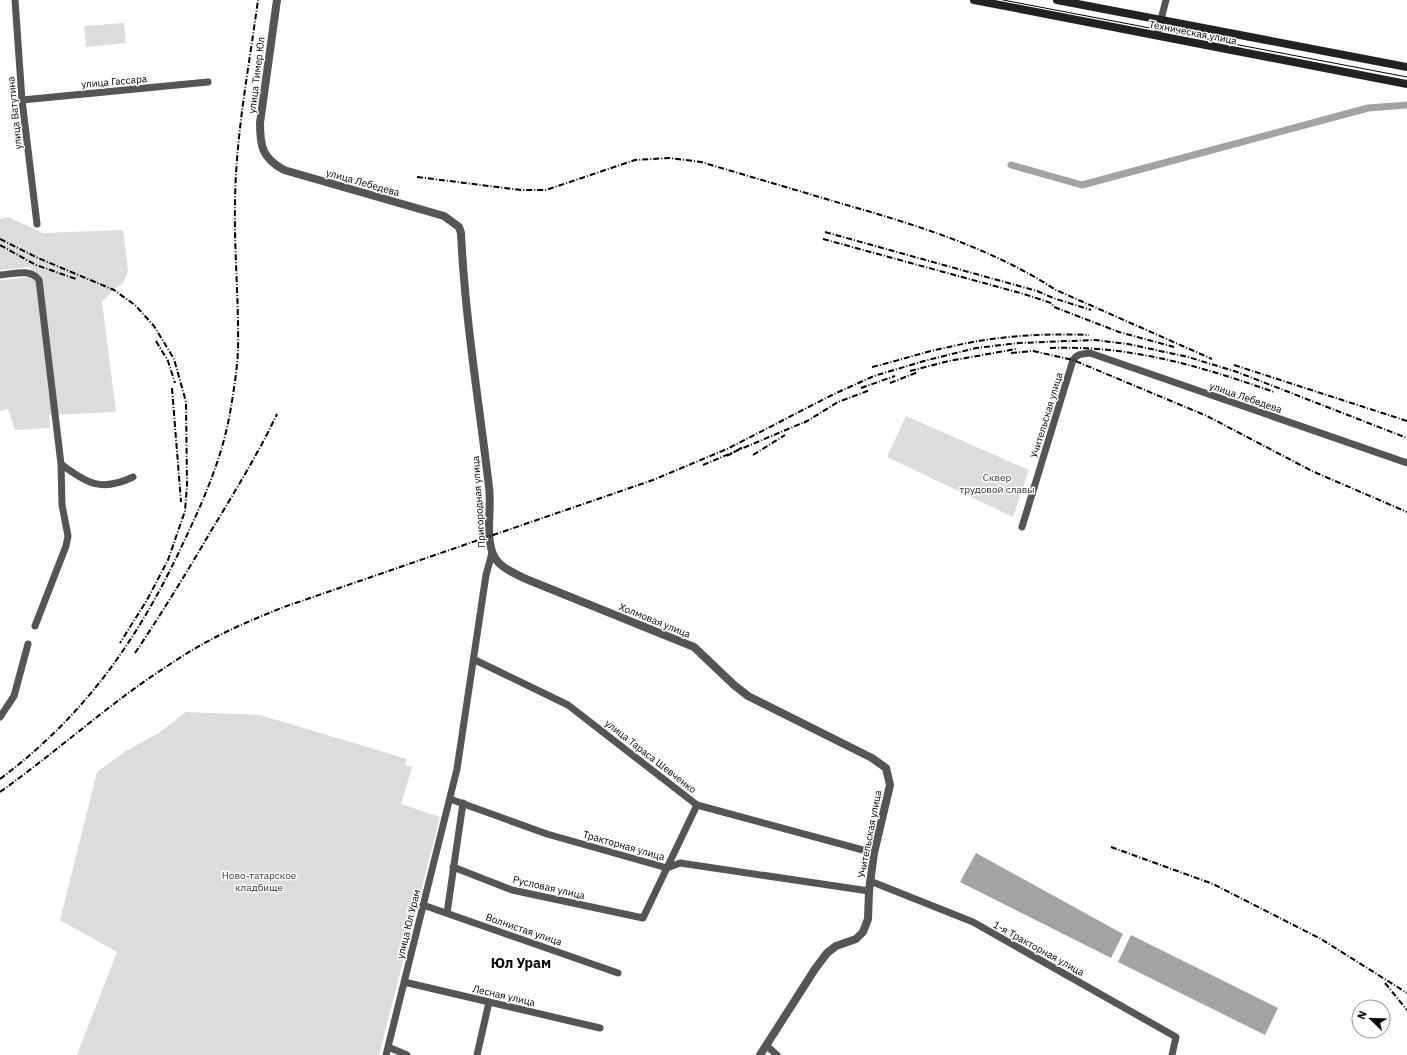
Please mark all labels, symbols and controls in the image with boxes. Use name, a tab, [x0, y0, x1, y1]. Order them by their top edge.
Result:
street label: Техническая улица	[1148, 18, 1239, 48]
street label: улица Тимер Юл	[245, 36, 268, 114]
street label: улица Гассара	[81, 72, 148, 91]
street label: улица Ватутина	[4, 75, 25, 150]
street label: улица Лебедева	[325, 166, 402, 199]
street label: Учительская улица	[1027, 370, 1066, 460]
street label: улица Лебедева	[1208, 379, 1284, 416]
street label: Пригородная улица	[469, 455, 488, 548]
park label: Сквер трудовой славы	[959, 471, 1035, 496]
street label: Холмовая улица	[617, 600, 693, 641]
street label: улица Тараса Шевченко	[602, 717, 699, 796]
street label: Учительская улица	[855, 789, 884, 879]
street label: Тракторная улица	[581, 828, 667, 864]
park label: Ново-татарское кладбище	[222, 869, 297, 894]
street label: Русловая улица	[512, 873, 587, 902]
street label: улица Юл Урам	[394, 888, 423, 960]
street label: Волнистая улица	[484, 910, 564, 949]
street label: 1-я Тракторная улица	[991, 918, 1087, 979]
district label: Юл Урам	[491, 954, 551, 972]
street label: Лесная улица	[471, 982, 537, 1009]
north arrow	[1351, 999, 1391, 1039]
text: N	[1354, 1009, 1370, 1021]

